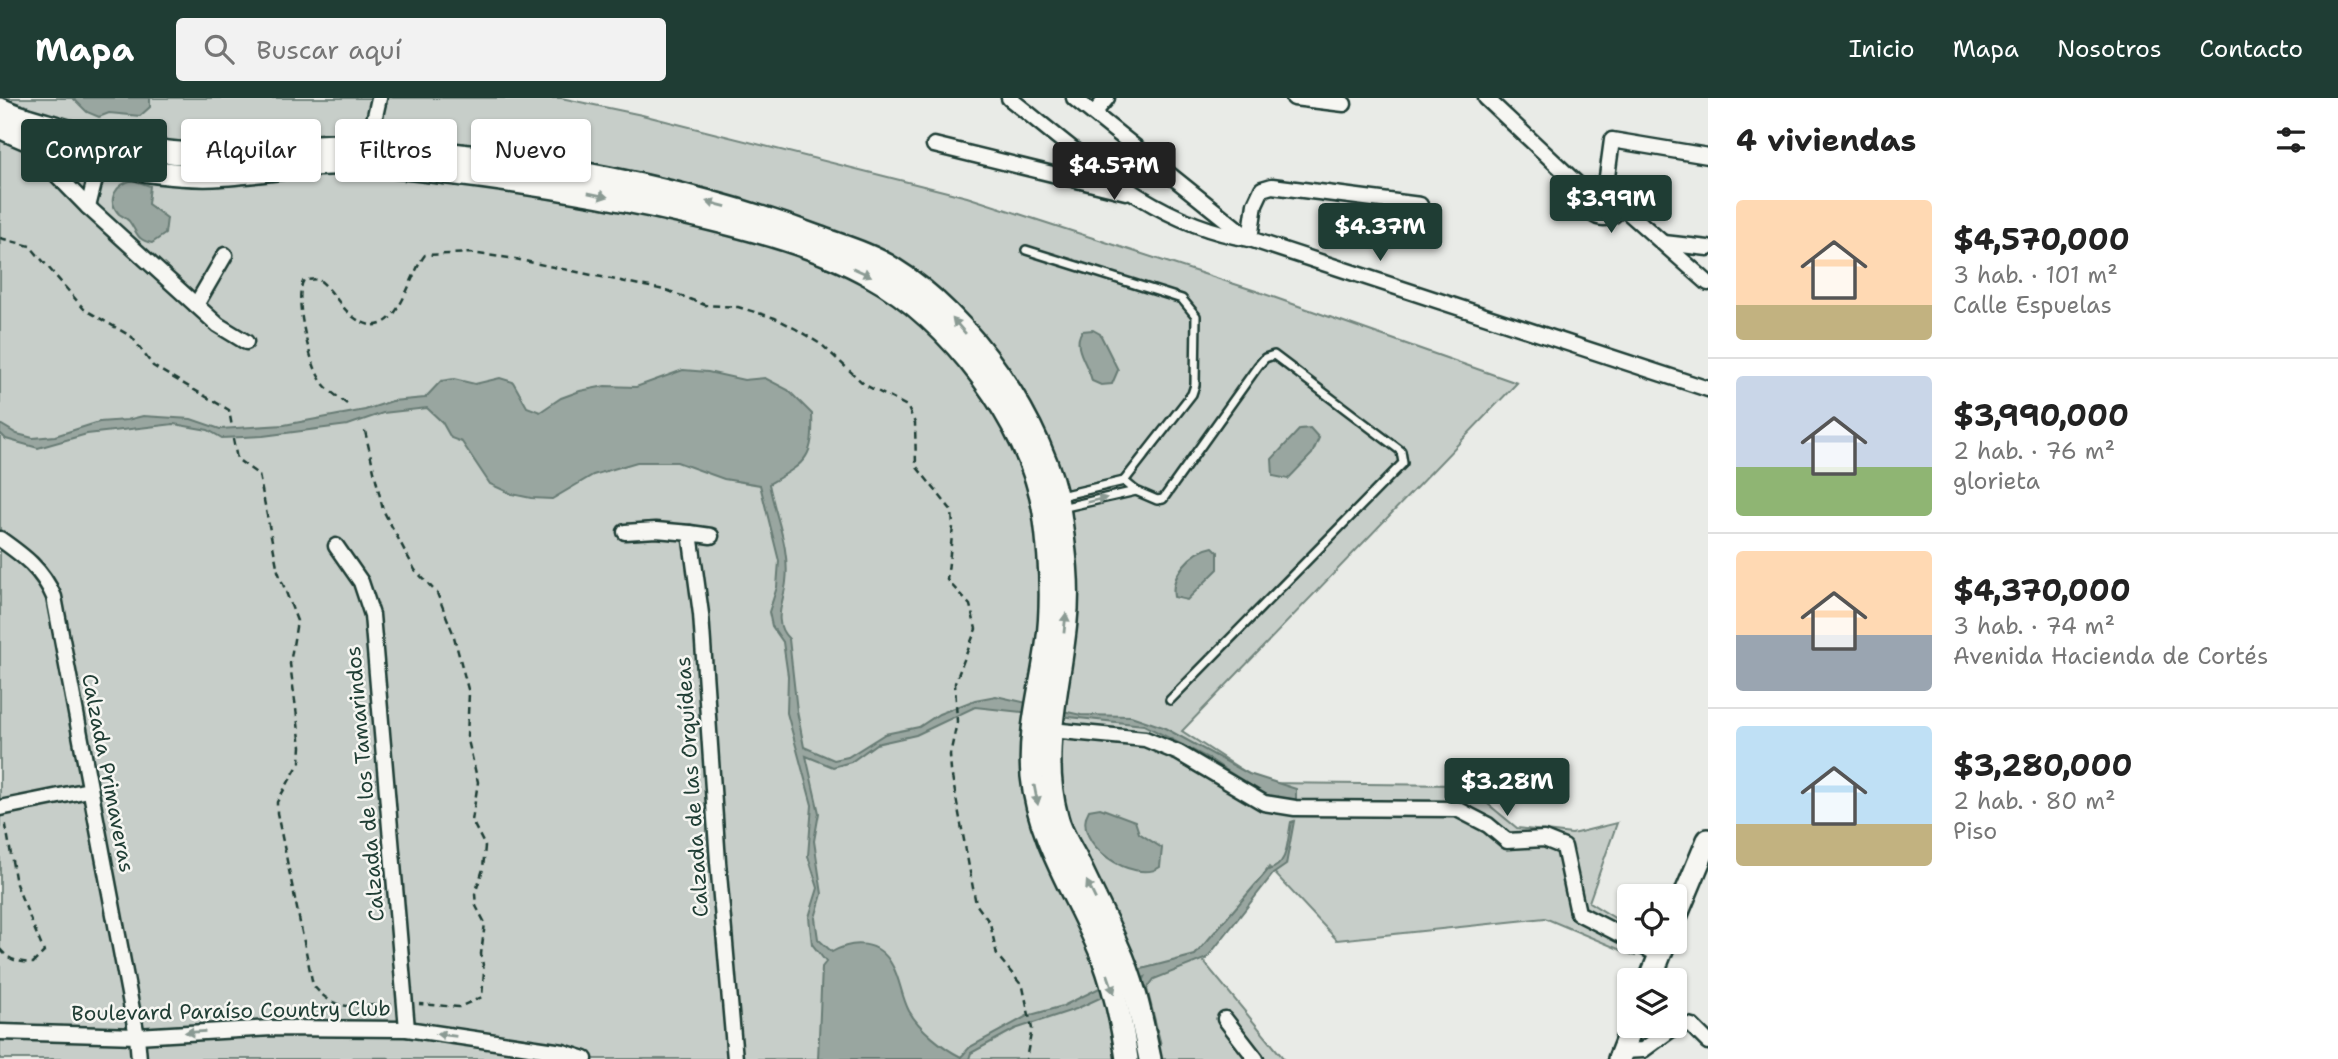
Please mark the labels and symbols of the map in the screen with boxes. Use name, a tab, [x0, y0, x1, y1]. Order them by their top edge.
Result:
pin: $4.57M	[1057, 142, 1171, 202]
pin: $3.99M	[1554, 176, 1668, 235]
one-way arrow	[587, 190, 609, 201]
one-way arrow	[705, 198, 727, 209]
pin: $4.37M	[1323, 204, 1437, 263]
one-way arrow	[852, 267, 873, 278]
one-way arrow	[951, 317, 967, 335]
one-way arrow	[1086, 494, 1108, 505]
one-way arrow	[1060, 611, 1071, 633]
street label: Calzada de los Tamarindos	[339, 645, 391, 923]
street label: Calzada de las Orquídeas	[669, 656, 715, 918]
street label: Calzada Primaveras	[75, 671, 141, 875]
pin: $3.28M	[1450, 758, 1564, 818]
one-way arrow	[1030, 784, 1041, 806]
one-way arrow	[1085, 880, 1097, 900]
one-way arrow	[1106, 973, 1117, 994]
street label: Boulevard Paraíso Country Club	[71, 994, 391, 1028]
one-way arrow	[183, 1027, 205, 1038]
one-way arrow	[435, 1029, 457, 1040]

